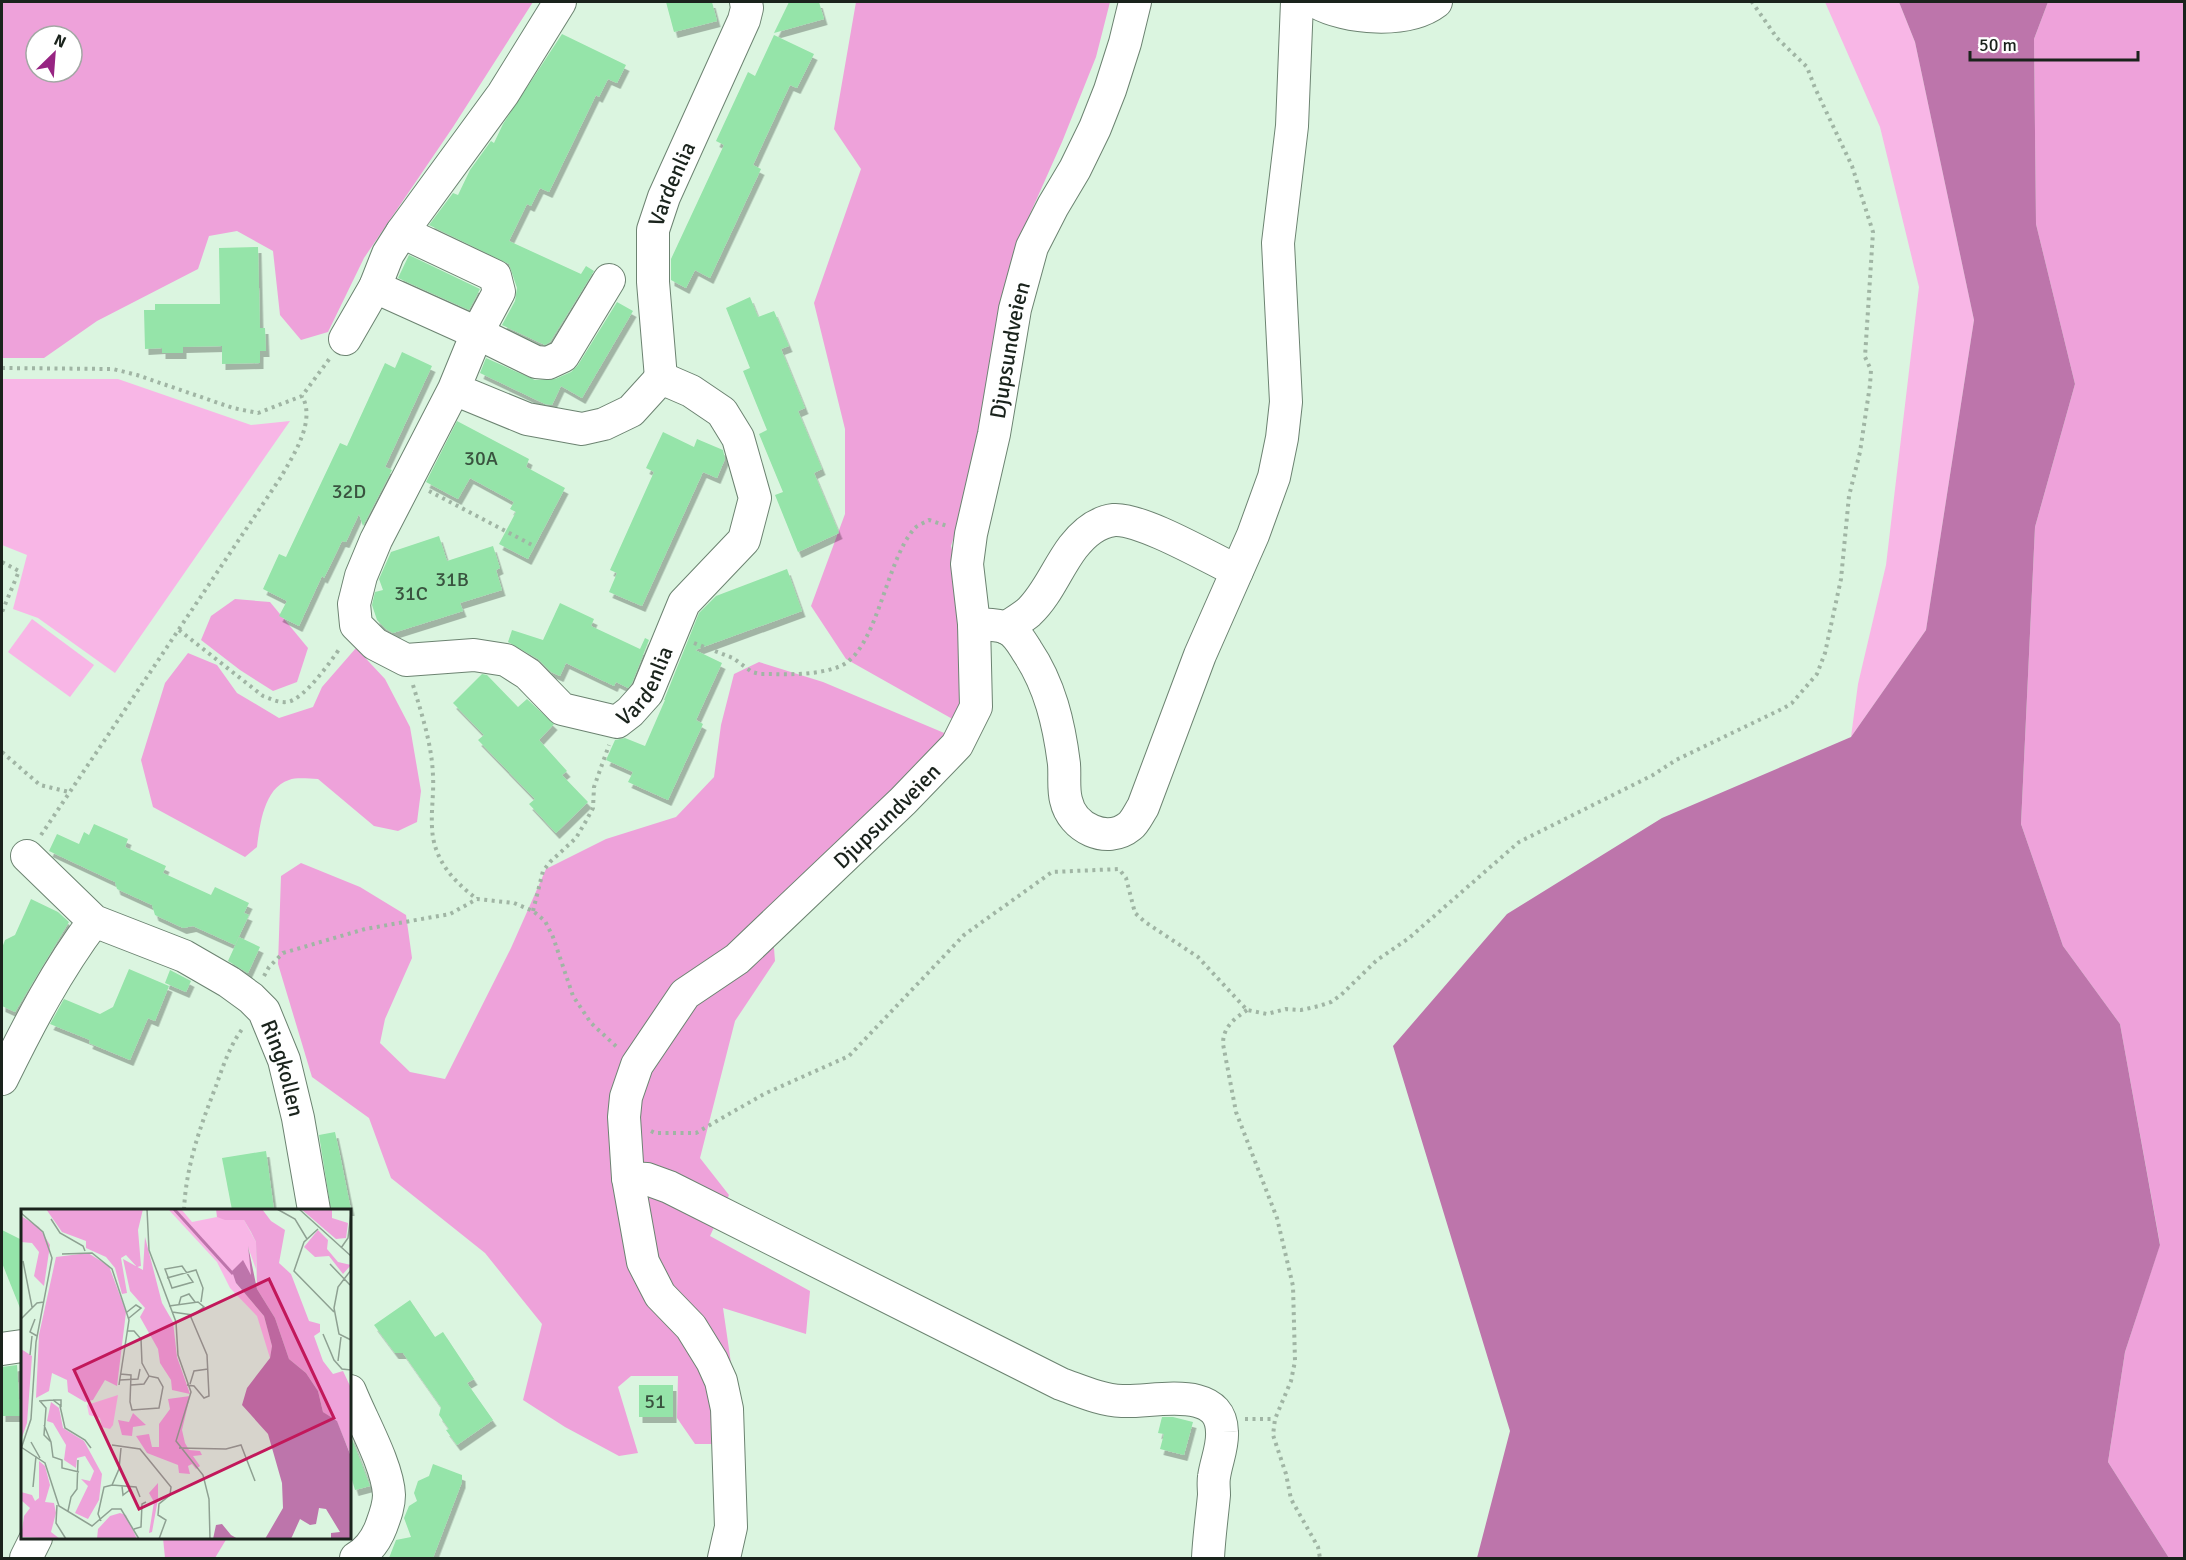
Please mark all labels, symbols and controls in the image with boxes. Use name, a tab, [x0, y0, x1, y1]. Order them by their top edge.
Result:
north arrow	[24, 24, 84, 84]
scale bar	[1970, 24, 2138, 62]
text: N	[51, 30, 69, 53]
text: 50 m	[1979, 34, 2017, 56]
street label: Vardenlia	[642, 138, 701, 230]
street label: Djupsundveien	[984, 278, 1036, 421]
house number: 30A	[464, 446, 498, 471]
house number: 32D	[332, 479, 366, 504]
house number: 31B	[435, 567, 469, 592]
house number: 31C	[394, 581, 428, 606]
street label: Vardenlia	[611, 642, 679, 732]
street label: Djupsundveien	[828, 758, 946, 874]
street label: Ringkollen	[255, 1016, 310, 1119]
inset map	[21, 1209, 351, 1539]
house number: 51	[644, 1389, 666, 1414]

